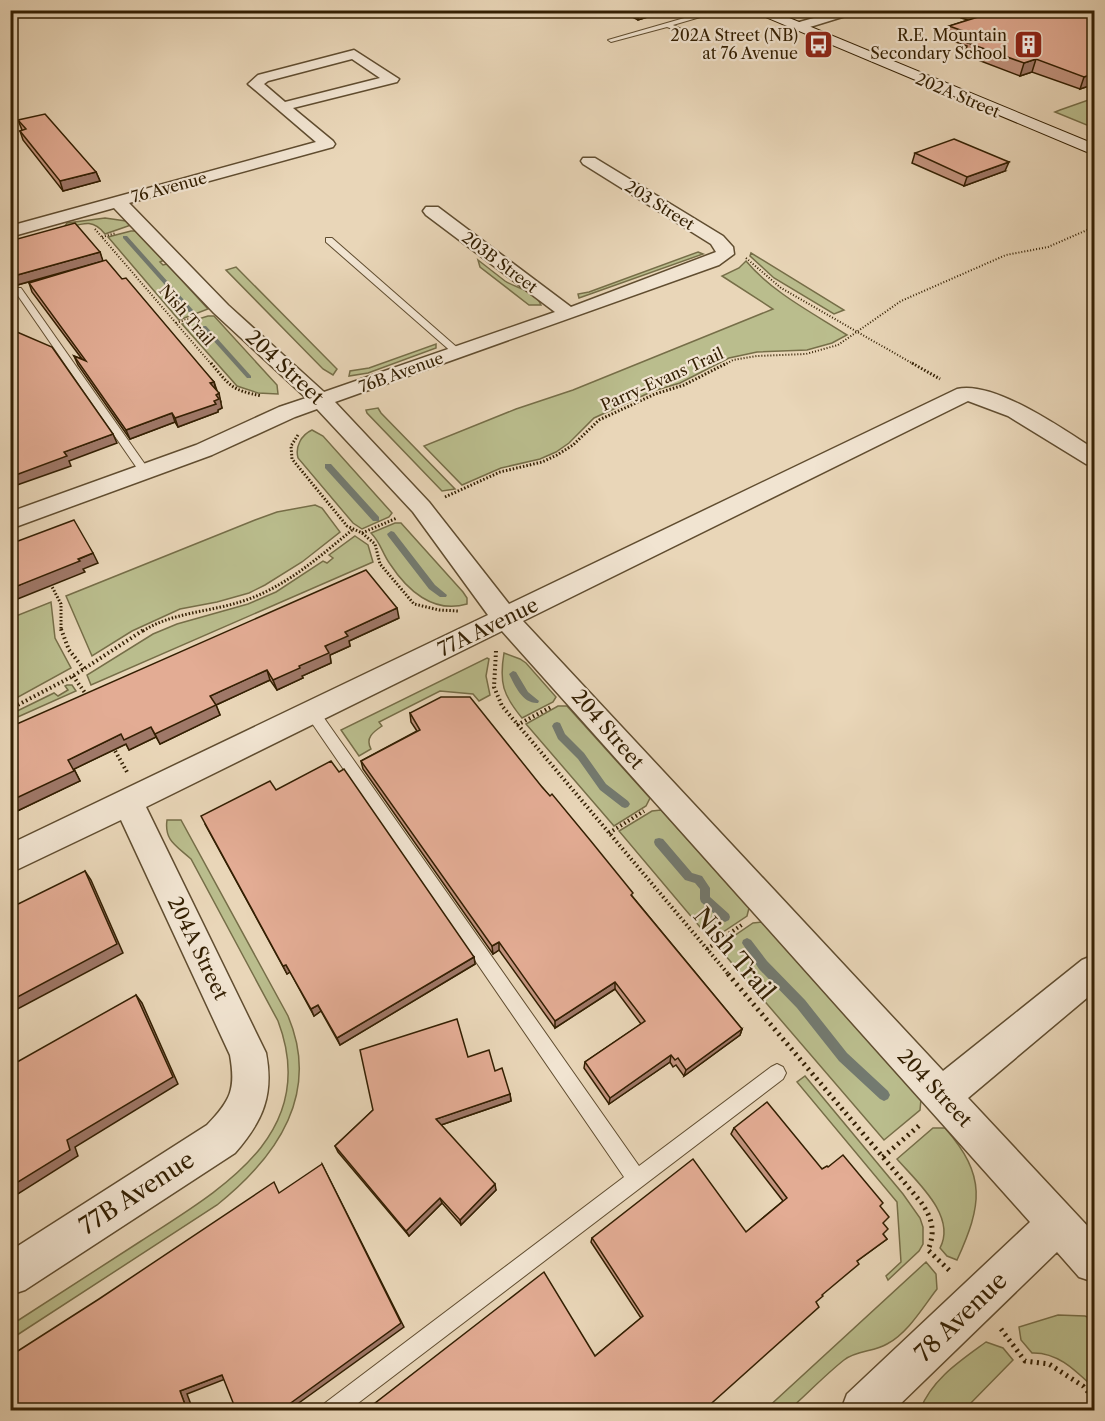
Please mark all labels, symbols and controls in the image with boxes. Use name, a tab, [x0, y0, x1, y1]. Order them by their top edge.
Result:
place label: 202A Street (NB) at 76 Avenue	[670, 25, 798, 63]
place label: R.E. Mountain Secondary School	[870, 25, 1007, 63]
bus stop icon: 202A Street (NB) at 76 Avenue	[803, 28, 835, 60]
building icon: R.E. Mountain Secondary School	[1012, 28, 1044, 60]
street label: 202A Street	[913, 68, 1003, 122]
street label: 76 Avenue	[129, 167, 209, 207]
street label: 203 Street	[622, 176, 699, 234]
street label: 203B Street	[458, 227, 542, 297]
street label: Nish Trail	[155, 280, 219, 350]
street label: 204 Street	[241, 325, 329, 409]
street label: Parry-Evans Trail	[598, 343, 727, 415]
street label: 76B Avenue	[356, 347, 446, 397]
street label: 77A Avenue	[434, 592, 542, 662]
street label: 204 Street	[567, 684, 649, 774]
street label: 204A Street	[163, 892, 233, 1004]
street label: Nish Trail	[687, 902, 781, 1006]
street label: 204 Street	[893, 1044, 977, 1132]
street label: 77B Avenue	[74, 1145, 200, 1240]
street label: 78 Avenue	[909, 1266, 1013, 1368]

